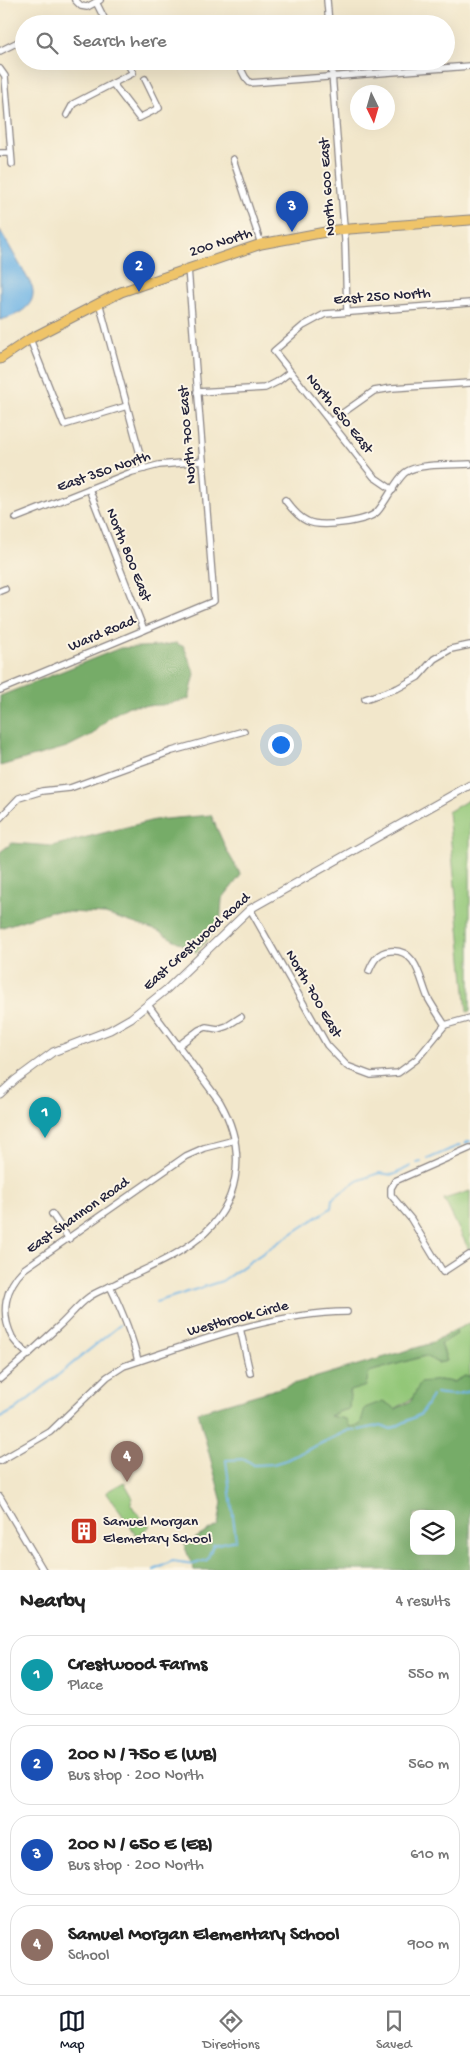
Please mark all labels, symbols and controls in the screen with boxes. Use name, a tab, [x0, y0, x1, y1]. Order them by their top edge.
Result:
search box	[15, 15, 455, 70]
icon: search	[33, 29, 61, 57]
text: Search here	[73, 31, 167, 54]
north arrow	[350, 85, 395, 130]
street label: North 600 East	[315, 136, 340, 237]
pin: 3	[276, 191, 308, 232]
street label: 200 North	[187, 224, 255, 262]
pin: 2	[123, 251, 155, 292]
street label: East 250 North	[333, 285, 431, 309]
street label: North 650 East	[301, 370, 378, 459]
street label: North 700 East	[175, 383, 201, 485]
street label: East 350 North	[55, 448, 153, 496]
street label: North 800 East	[101, 506, 156, 606]
street label: Ward Road	[66, 611, 140, 656]
your location	[268, 732, 294, 758]
street label: East Crestwood Road	[140, 888, 255, 995]
street label: North 700 East	[281, 947, 346, 1043]
pin: 1	[29, 1097, 61, 1138]
street label: East Shannon Road	[23, 1173, 134, 1258]
street label: Westbrook Circle	[185, 1297, 291, 1341]
pin: 4	[111, 1441, 143, 1482]
map controls	[410, 1510, 455, 1555]
button: layers	[410, 1510, 455, 1555]
place label: Samuel Morgan Elemetary School	[103, 1513, 211, 1548]
building icon: Samuel Morgan Elemetary School	[69, 1516, 99, 1546]
text: Nearby	[20, 1590, 85, 1615]
text: 4 results	[395, 1593, 450, 1612]
text: Crestwood Farms	[68, 1654, 207, 1677]
text: 1	[34, 1666, 40, 1685]
text: 550 m	[408, 1666, 449, 1685]
text: Place	[68, 1677, 103, 1696]
text: 200 N / 750 E (WB)	[68, 1744, 218, 1767]
text: 2	[33, 1756, 41, 1775]
text: 560 m	[408, 1756, 449, 1775]
text: Bus stop · 200 North	[68, 1767, 204, 1786]
text: 200 N / 650 E (EB)	[68, 1834, 213, 1857]
text: 3	[33, 1846, 41, 1865]
text: 610 m	[410, 1846, 449, 1865]
text: Bus stop · 200 North	[68, 1857, 204, 1876]
text: Samuel Morgan Elementary School	[68, 1924, 339, 1947]
text: 4	[33, 1936, 41, 1955]
text: 900 m	[408, 1936, 449, 1955]
text: School	[68, 1947, 110, 1966]
tab: Map	[58, 2007, 86, 2054]
tab: Directions	[203, 2007, 260, 2054]
tab: Saved	[376, 2007, 412, 2054]

